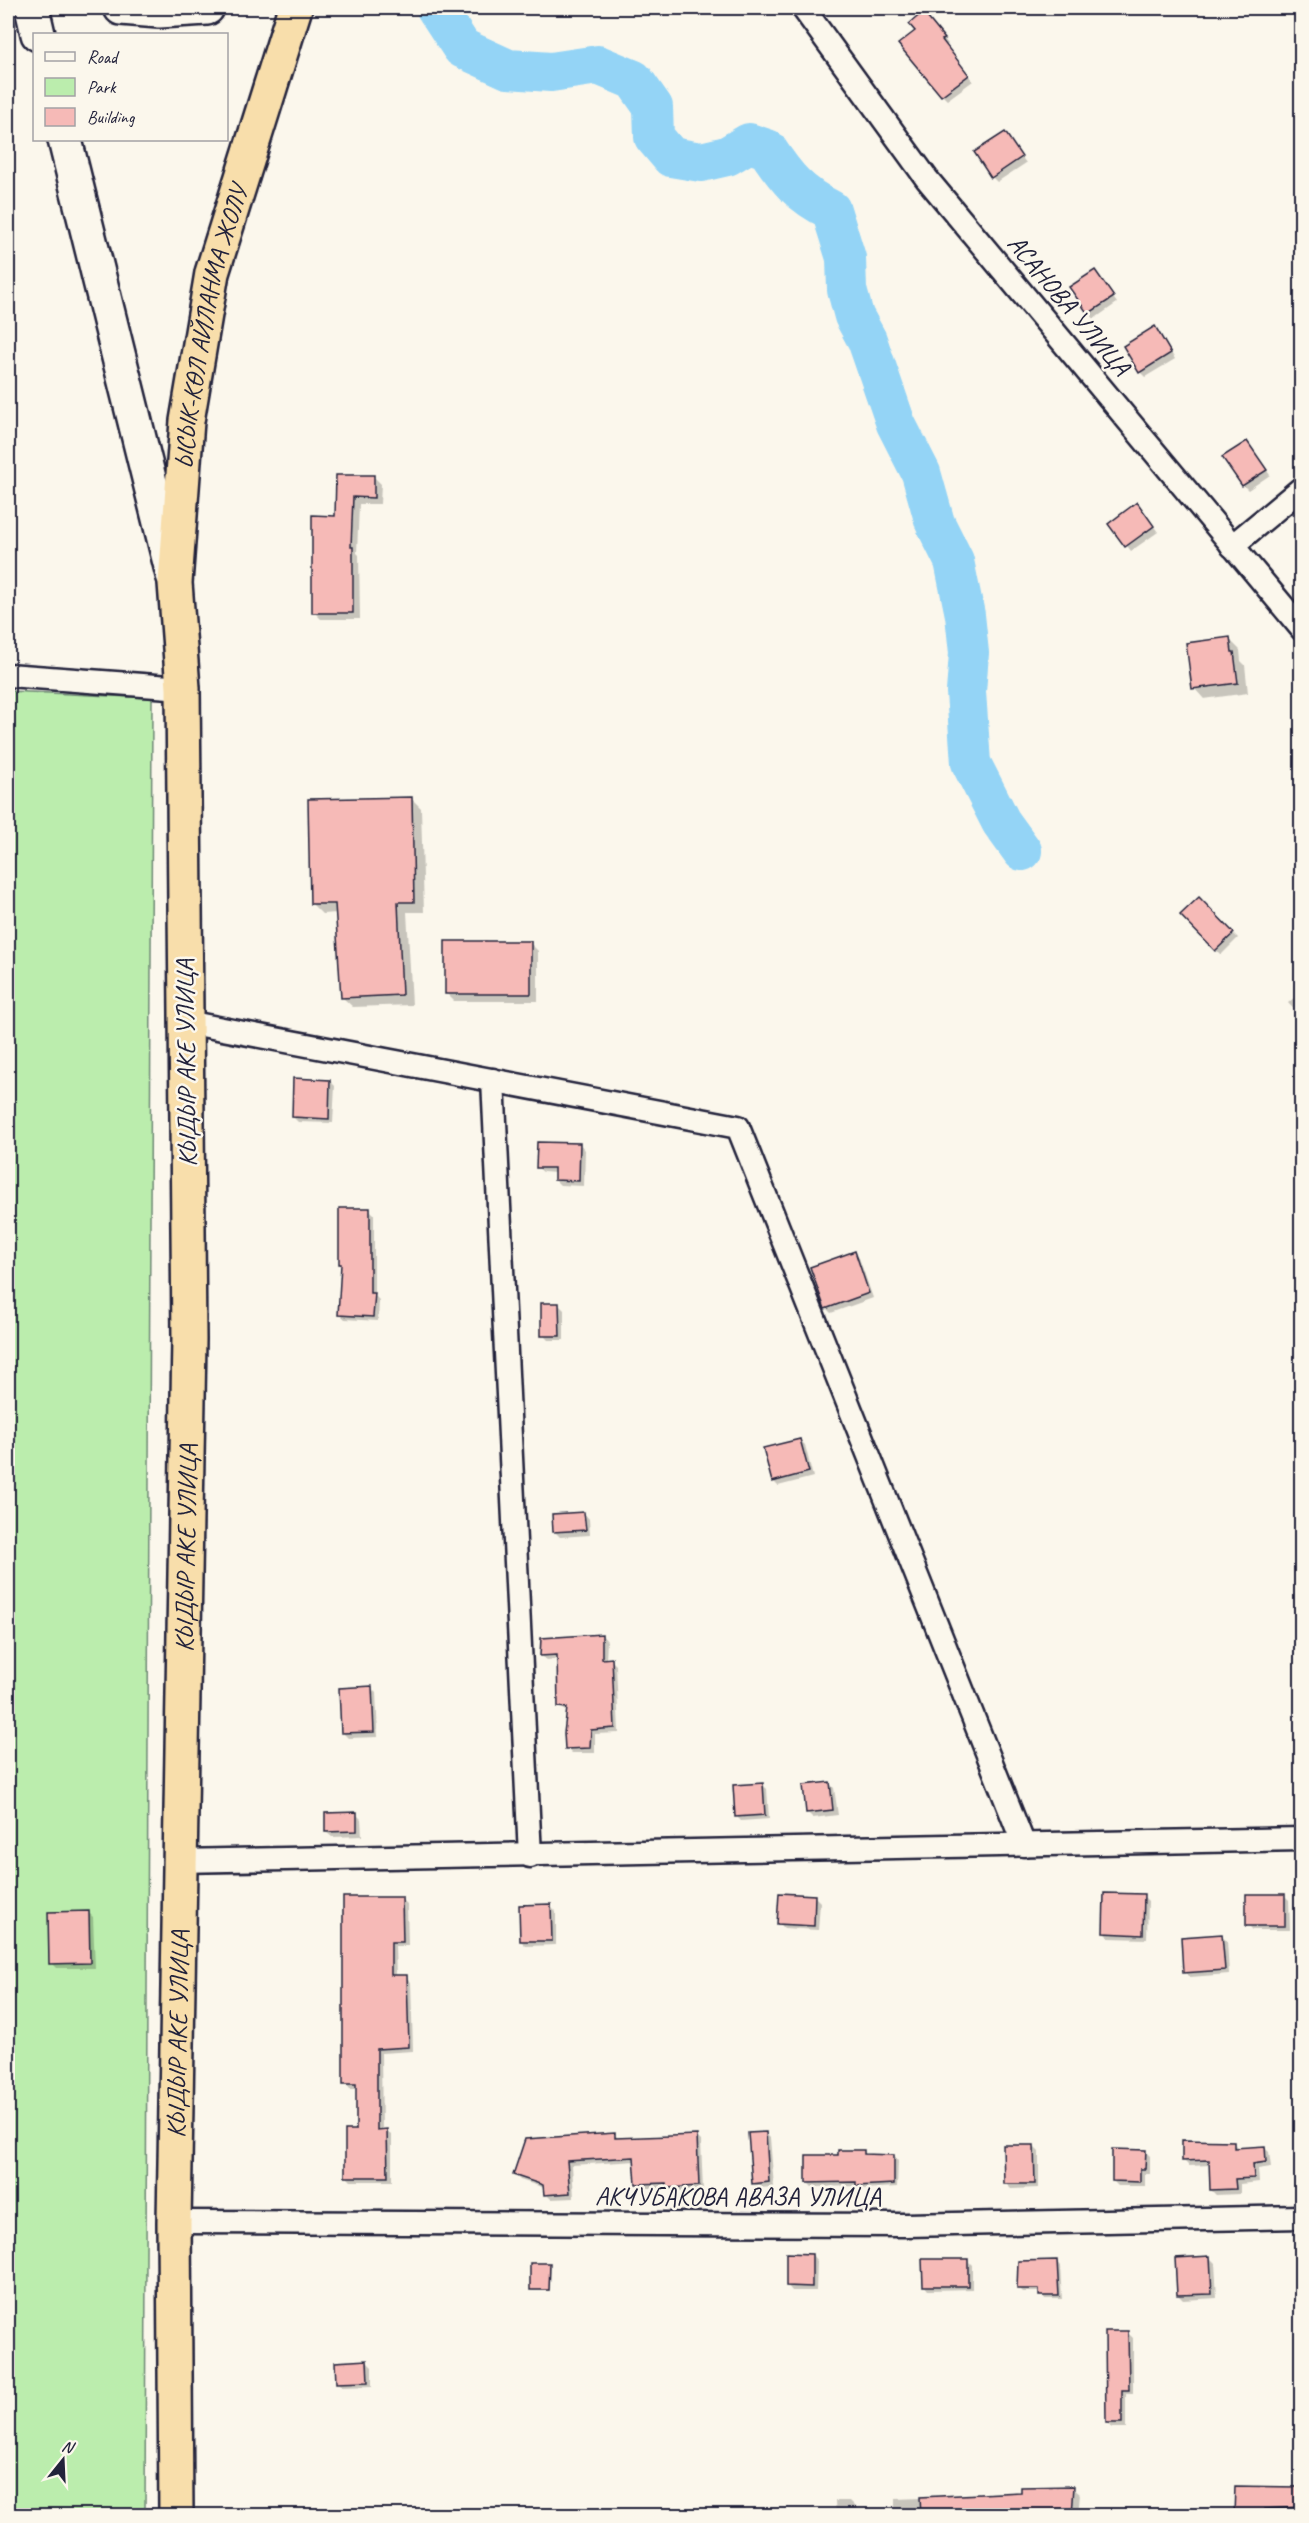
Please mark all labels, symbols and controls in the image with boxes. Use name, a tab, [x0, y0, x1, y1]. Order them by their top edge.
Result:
legend	[33, 33, 228, 141]
text: Road	[87, 46, 120, 68]
text: Park	[87, 76, 117, 98]
text: Building	[87, 106, 136, 128]
street label: ЫСЫК-КӨЛ АЙЛАНМА ЖОЛУ	[167, 177, 256, 469]
street label: АСАНОВА УЛИЦА	[1000, 228, 1139, 384]
street label: КЫДЫР АКЕ УЛИЦА	[168, 958, 204, 1167]
street label: КЫДЫР АКЕ УЛИЦА	[167, 1443, 204, 1652]
street label: КЫДЫР АКЕ УЛИЦА	[159, 1929, 195, 2138]
street label: АКЧУБАКОВА АВАЗА УЛИЦА	[595, 2180, 882, 2213]
north arrow	[33, 2430, 93, 2490]
text: N	[60, 2436, 78, 2459]

